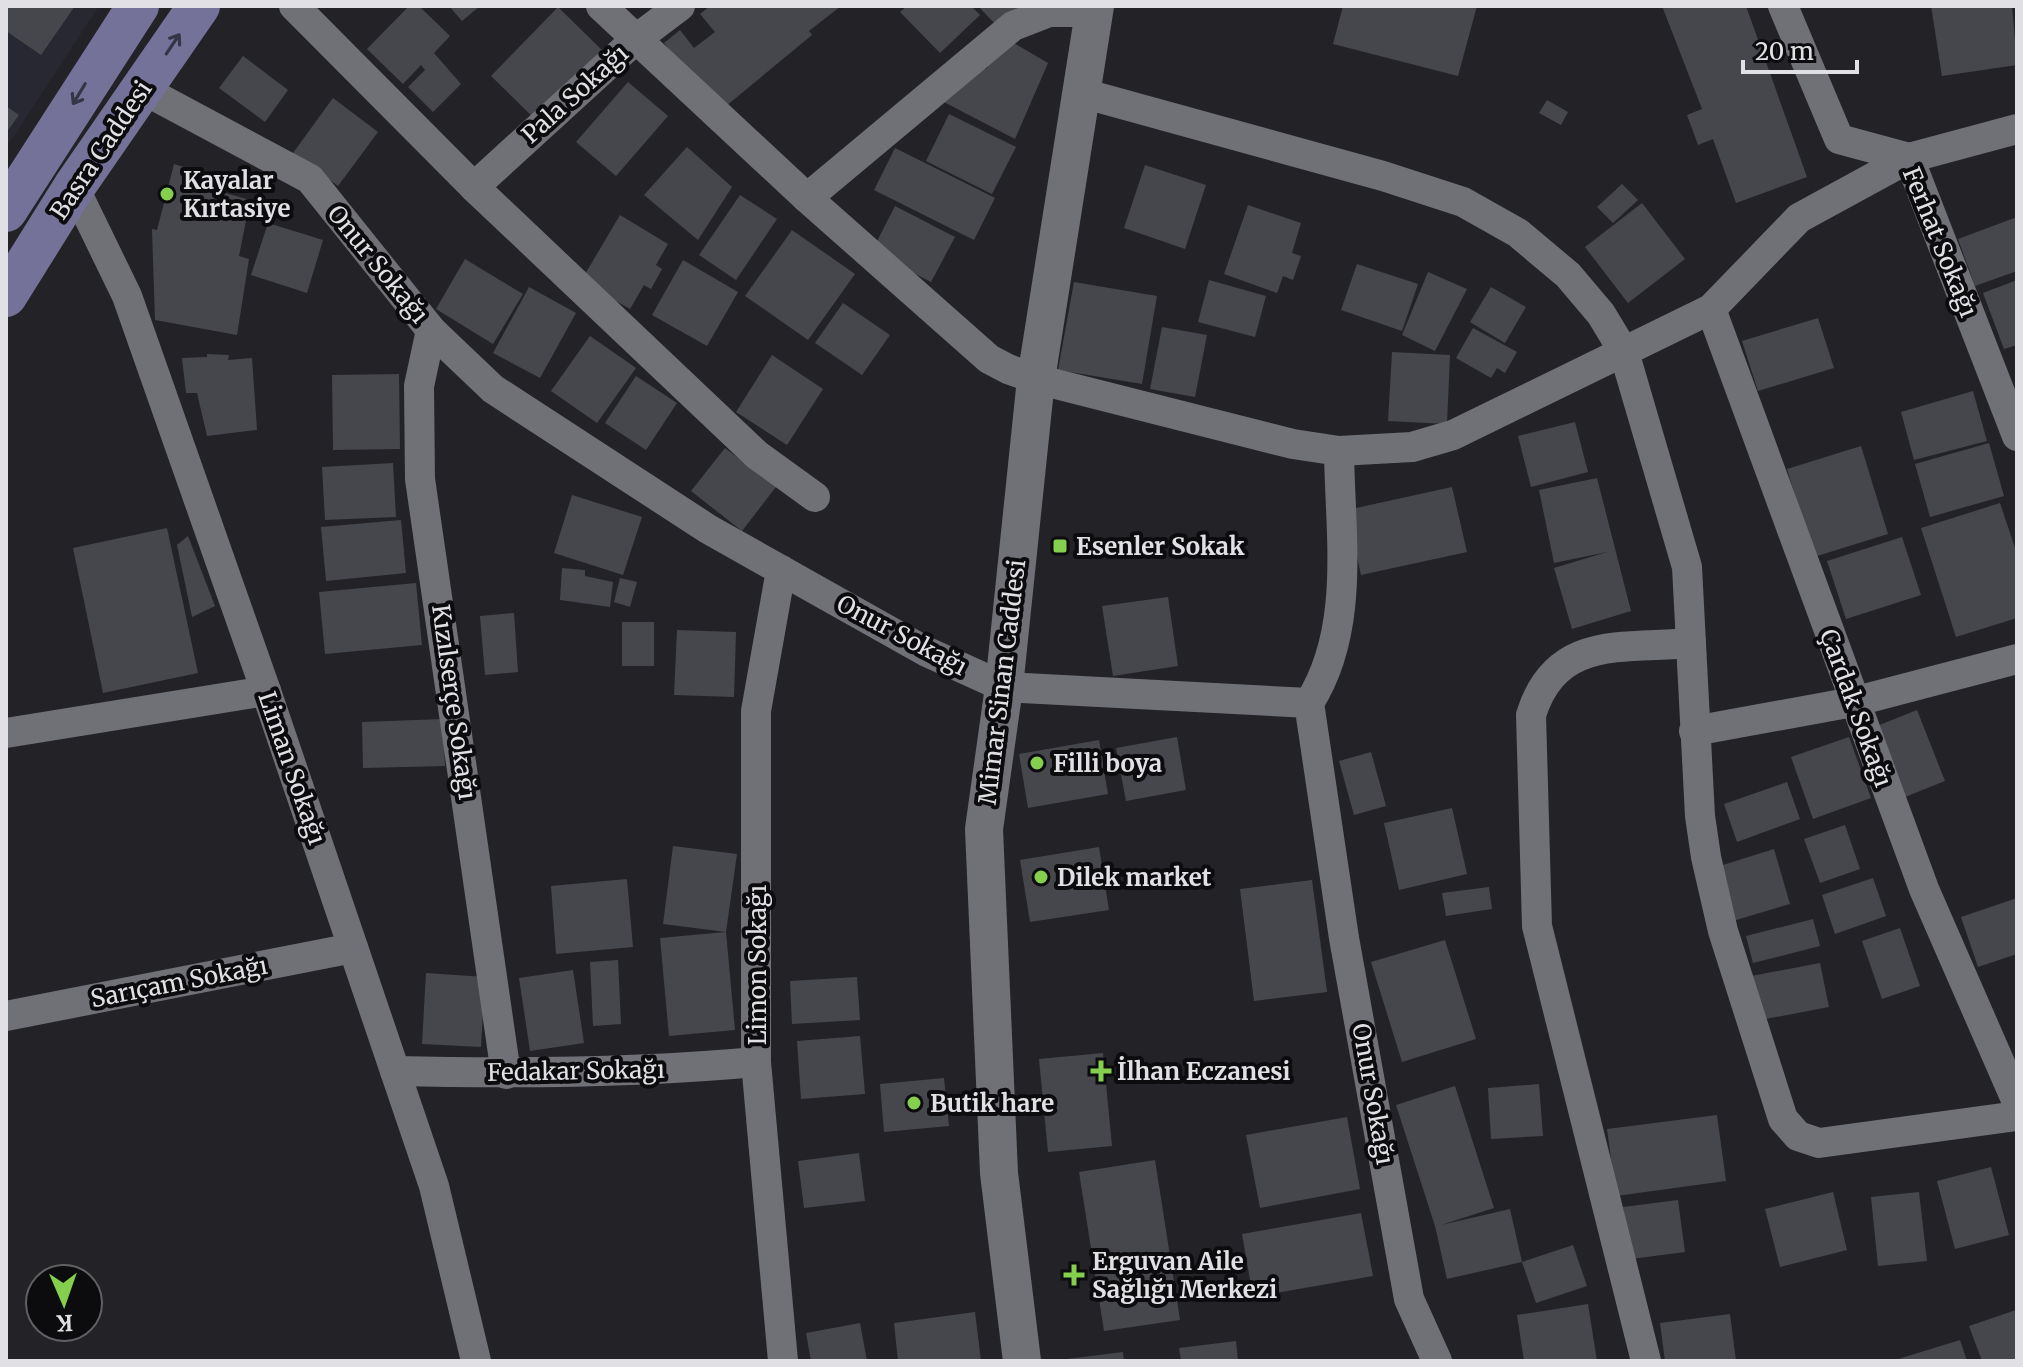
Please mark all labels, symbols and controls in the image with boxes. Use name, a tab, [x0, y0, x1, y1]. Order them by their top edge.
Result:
scale bar	[1743, 24, 1857, 74]
one-way arrow	[164, 34, 181, 56]
text: 20 m	[1755, 36, 1814, 67]
street label: Pala Sokağı	[515, 38, 635, 150]
street label: Basra Caddesi	[43, 75, 159, 225]
one-way arrow	[71, 82, 87, 105]
street label: Ferhat Sokağı	[1896, 163, 1984, 322]
place label: Kayalar Kırtasiye	[183, 165, 290, 224]
marker: Kayalar Kırtasiye	[158, 185, 176, 203]
street label: Onur Sokağı	[321, 199, 435, 330]
place label: Esenler Sokak	[1076, 531, 1245, 562]
marker: Esenler Sokak	[1051, 537, 1069, 555]
street label: Mimar Sinan Caddesi	[972, 557, 1032, 806]
street label: Onur Sokağı	[832, 588, 973, 682]
street label: Kızılserçe Sokağı	[425, 602, 483, 802]
street label: Çardak Sokağı	[1813, 625, 1899, 792]
street label: Liman Sokağı	[251, 687, 333, 849]
place label: Filli boya	[1053, 748, 1162, 779]
marker: Filli boya	[1028, 754, 1046, 772]
place label: Dilek market	[1057, 862, 1212, 893]
marker: Dilek market	[1032, 868, 1050, 886]
street label: Limon Sokağı	[742, 884, 773, 1045]
street label: Sarıçam Sokağı	[88, 950, 270, 1014]
street label: Onur Sokağı	[1345, 1021, 1401, 1167]
street label: Fedakar Sokağı	[487, 1054, 665, 1088]
place label: İlhan Eczanesi	[1117, 1056, 1291, 1087]
marker: İlhan Eczanesi	[1092, 1062, 1110, 1080]
place label: Butik hare	[930, 1088, 1054, 1119]
marker: Butik hare	[905, 1094, 923, 1112]
place label: Erguvan Aile Sağlığı Merkezi	[1092, 1246, 1277, 1305]
north arrow	[24, 1263, 104, 1343]
marker: Erguvan Aile Sağlığı Merkezi	[1063, 1264, 1085, 1286]
text: K	[55, 1309, 73, 1337]

